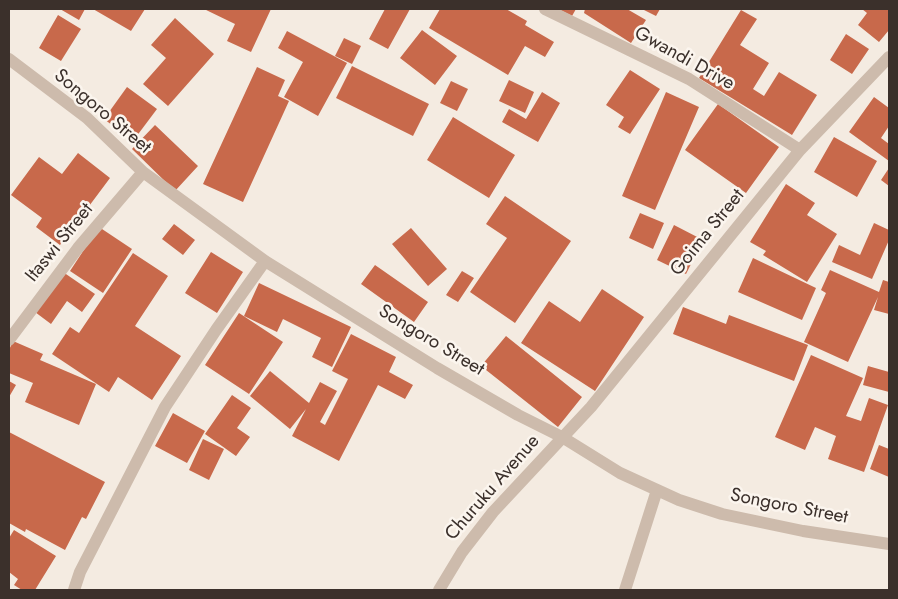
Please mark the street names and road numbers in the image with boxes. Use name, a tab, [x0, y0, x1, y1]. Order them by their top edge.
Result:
street label: Gwandi Drive	[630, 22, 738, 96]
street label: Songoro Street	[49, 65, 155, 159]
street label: Goima Street	[666, 185, 750, 281]
street label: Itaswi Street	[21, 199, 99, 287]
street label: Songoro Street	[374, 300, 488, 382]
street label: Churuku Avenue	[441, 431, 545, 545]
street label: Songoro Street	[728, 484, 850, 530]

